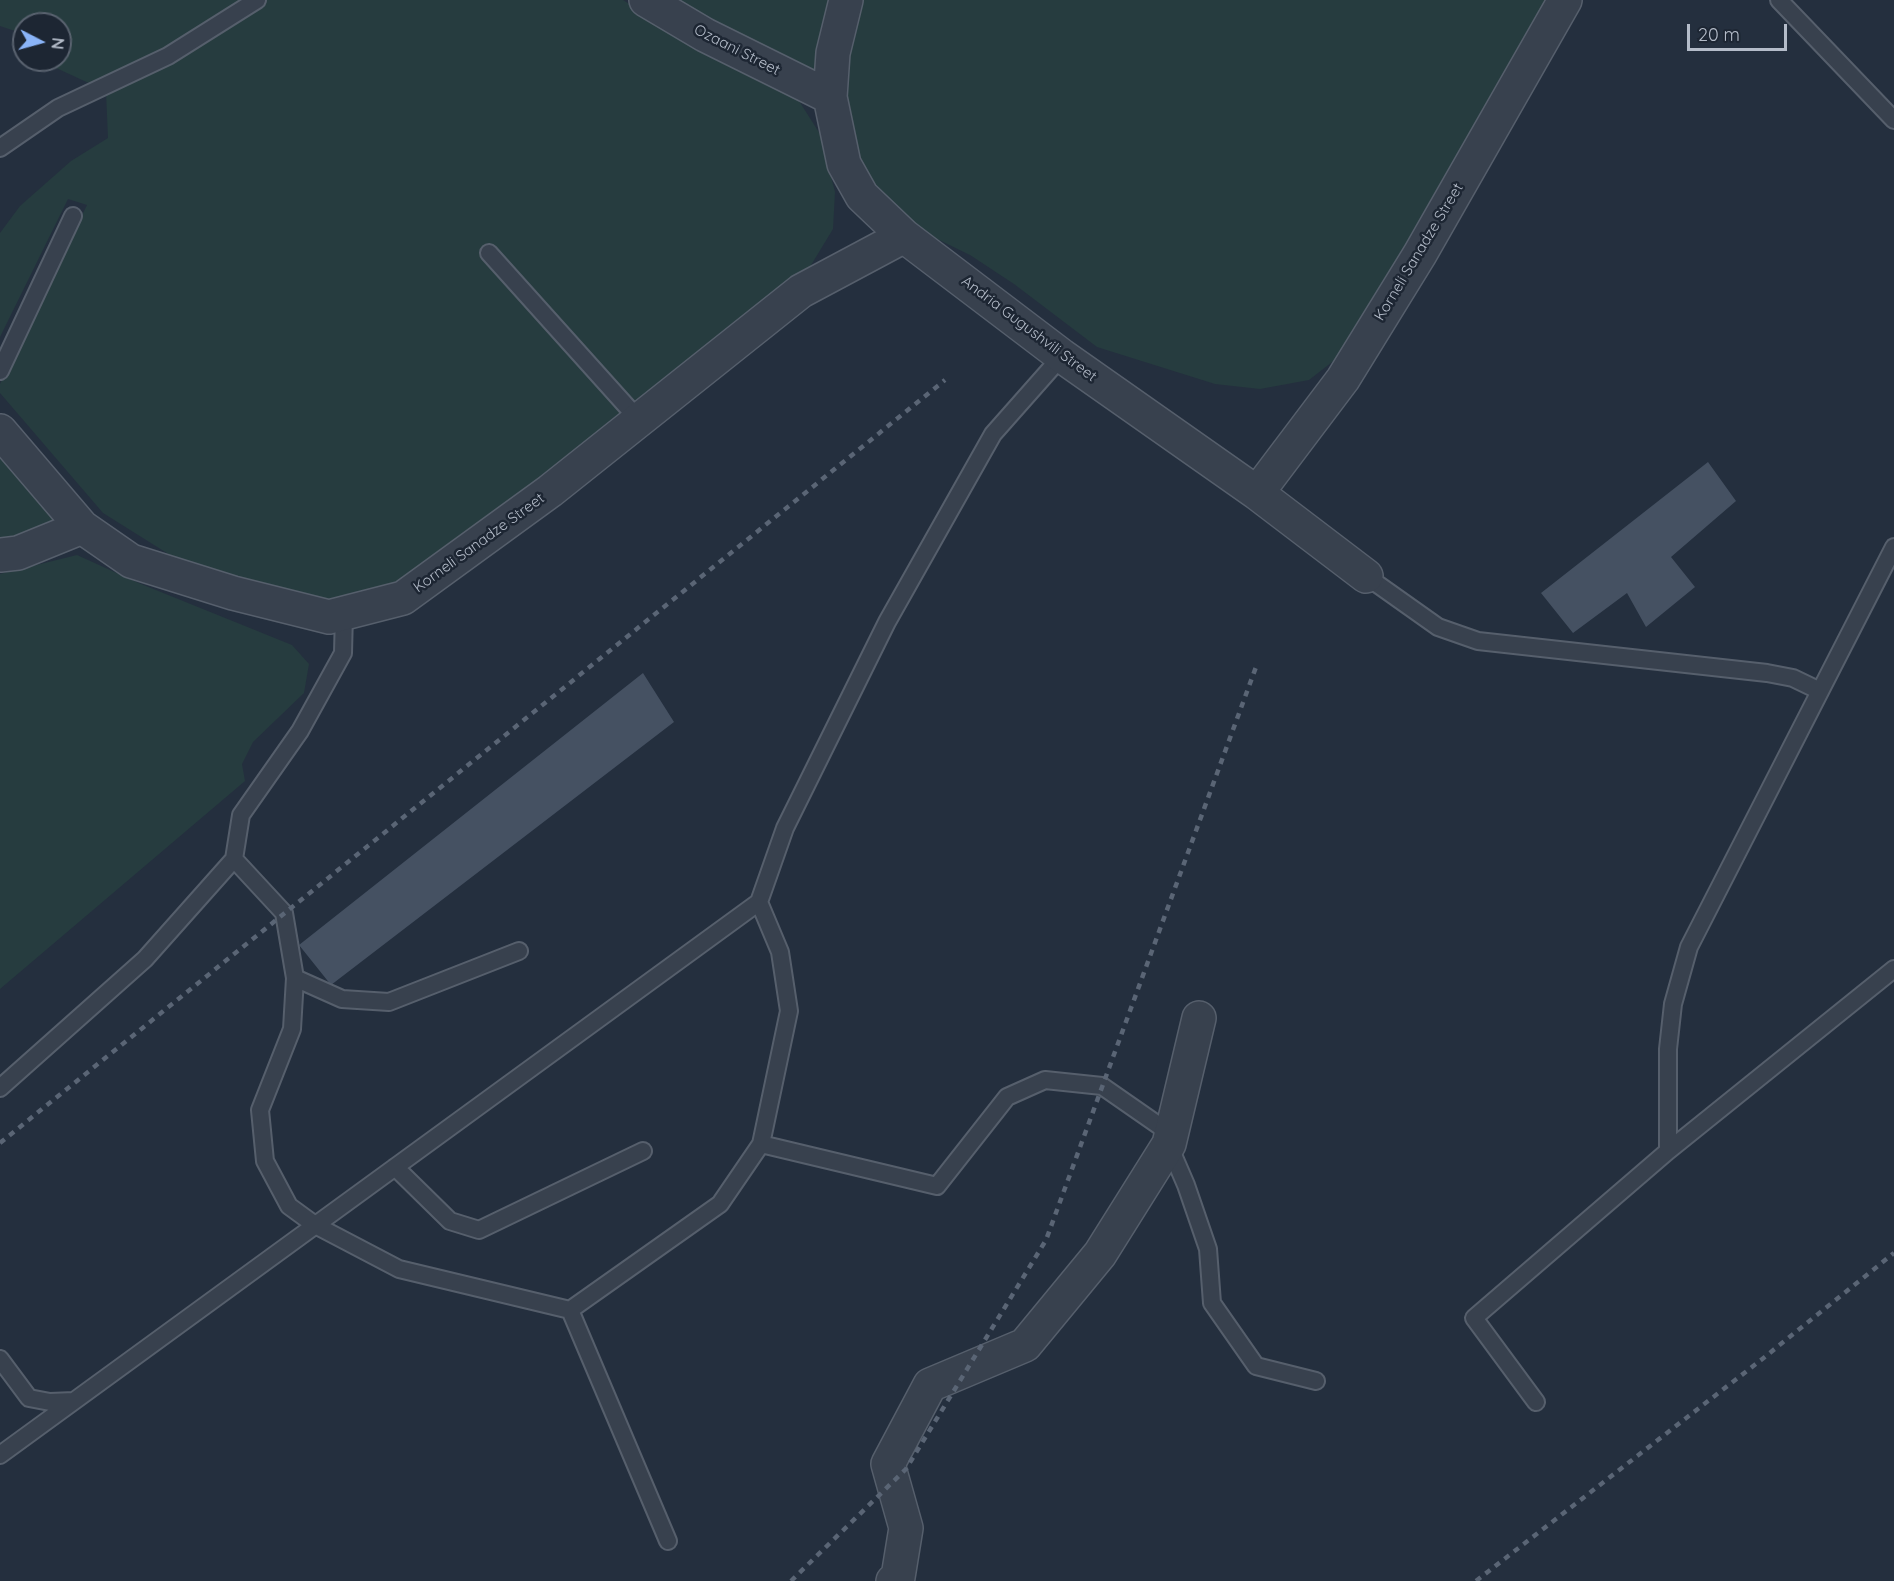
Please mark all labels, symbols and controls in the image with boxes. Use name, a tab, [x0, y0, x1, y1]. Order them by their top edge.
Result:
north arrow	[12, 12, 72, 72]
scale bar	[1690, 12, 1790, 50]
street label: Ozaani Street	[691, 21, 783, 79]
text: 20 m	[1698, 23, 1740, 46]
text: N	[47, 37, 68, 51]
street label: Korneli Sanadze Street	[1371, 180, 1467, 324]
street label: Andria Gugushvili Street	[958, 272, 1100, 386]
street label: Korneli Sanadze Street	[410, 489, 548, 597]

